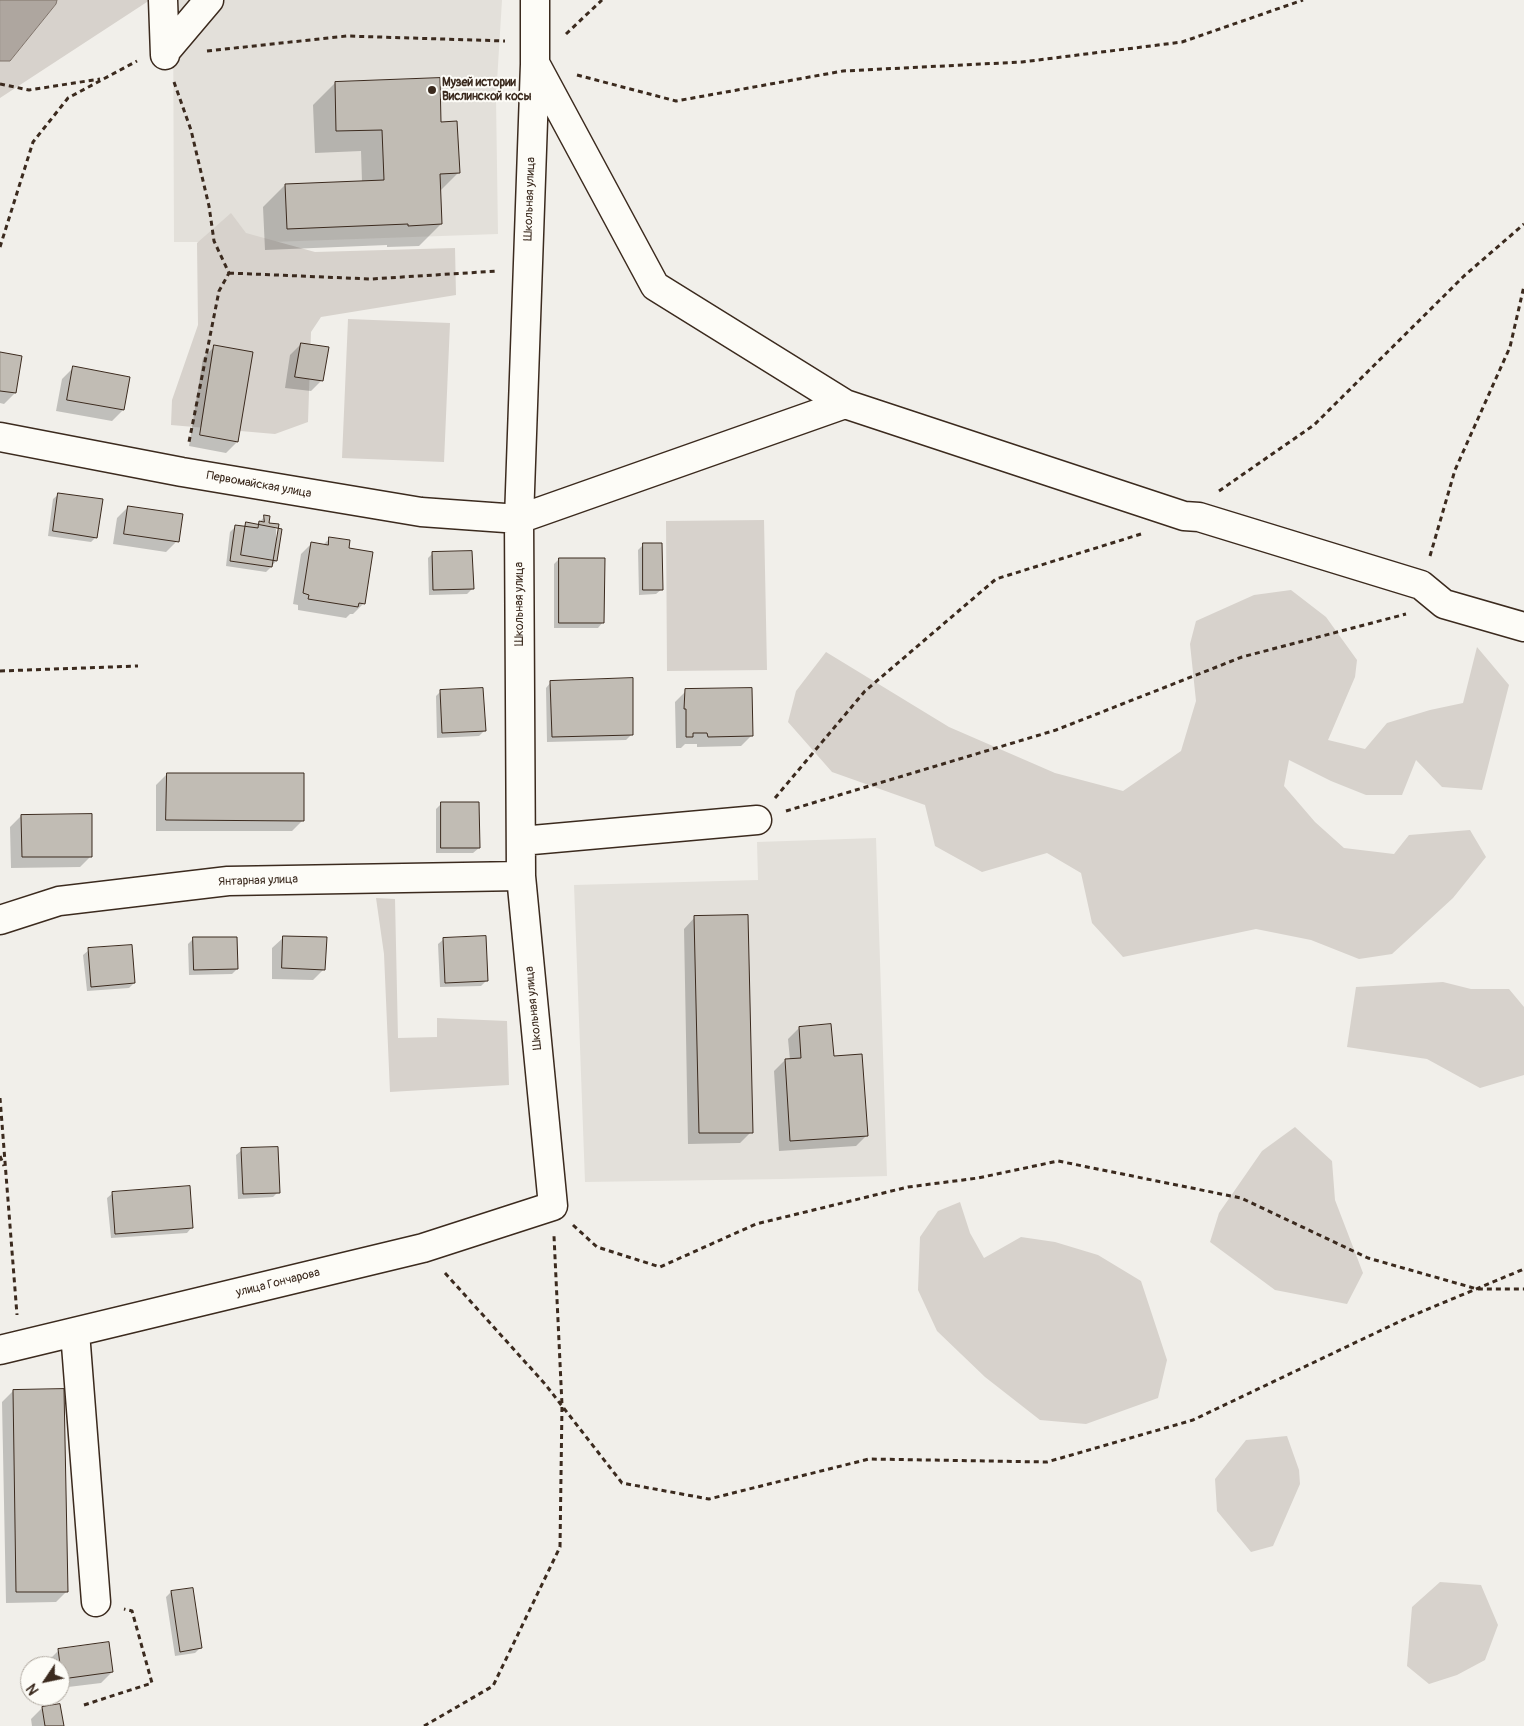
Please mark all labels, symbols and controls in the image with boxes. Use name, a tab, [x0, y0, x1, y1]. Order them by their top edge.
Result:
place label: Музей истории Вислинской косы	[442, 76, 531, 104]
marker: Музей истории Вислинской косы	[426, 84, 438, 96]
street label: Школьная улица	[521, 157, 539, 241]
street label: Первомайская улица	[205, 469, 313, 501]
street label: Школьная улица	[513, 562, 527, 646]
street label: Янтарная улица	[218, 872, 298, 890]
street label: Школьная улица	[522, 965, 546, 1051]
street label: улица Гончарова	[235, 1266, 321, 1300]
north arrow	[20, 1656, 70, 1706]
text: N	[23, 1680, 43, 1698]

